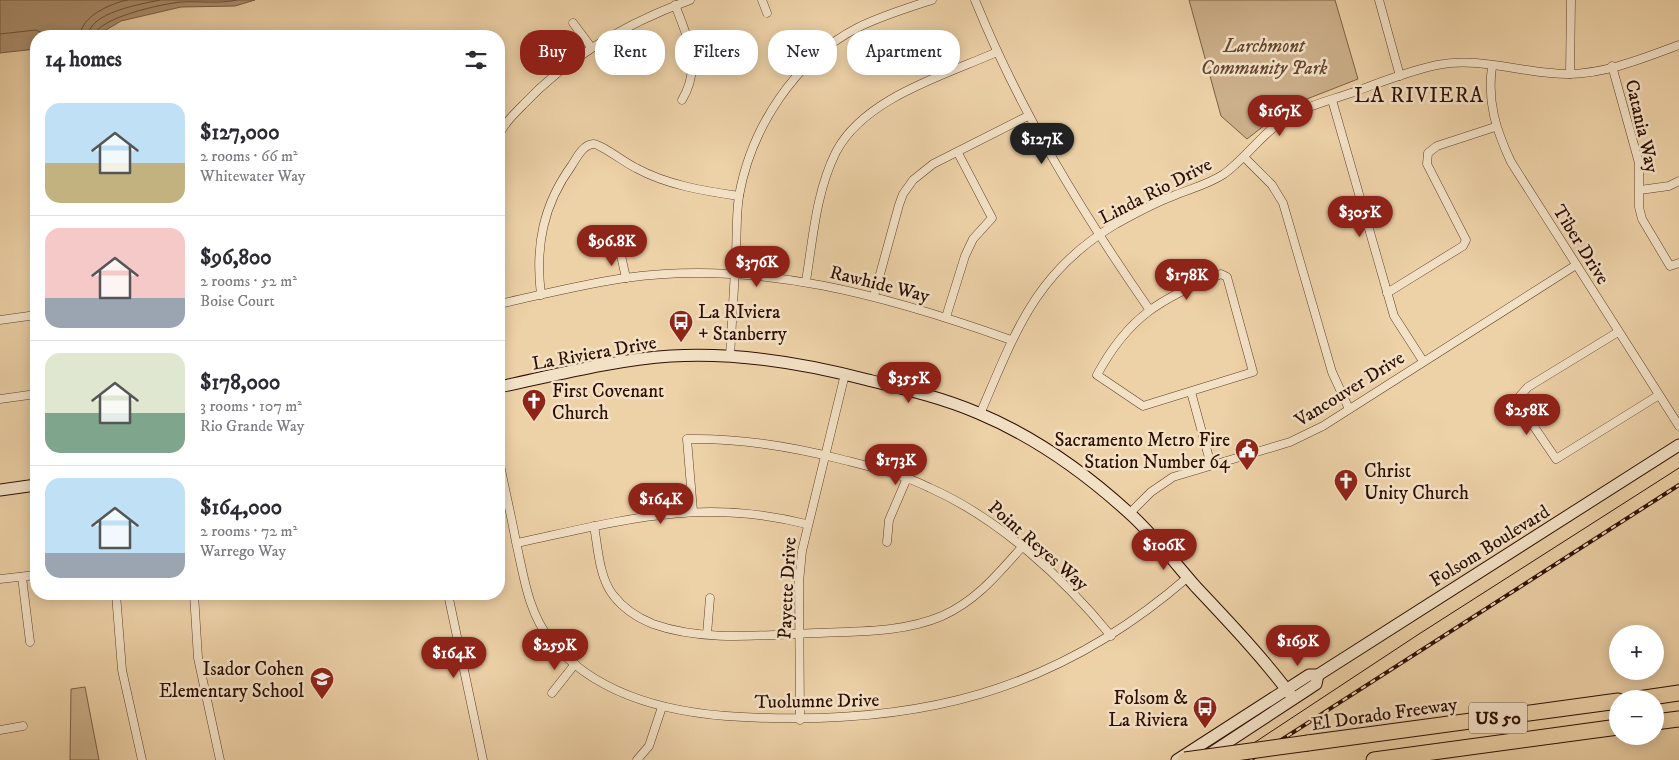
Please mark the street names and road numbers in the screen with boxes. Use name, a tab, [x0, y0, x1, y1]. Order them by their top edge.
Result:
street label: Catania Way	[1620, 77, 1664, 176]
street label: Linda Rio Drive	[1096, 153, 1216, 230]
street label: Tiber Drive	[1547, 201, 1614, 289]
street label: Rawhide Way	[827, 261, 933, 308]
street label: La Riviera Drive	[530, 331, 658, 376]
street label: Vancouver Drive	[1290, 346, 1409, 433]
street label: Point Reyes Way	[983, 496, 1094, 597]
street label: Folsom Boulevard	[1426, 500, 1554, 592]
street label: Payette Drive	[773, 536, 802, 640]
street label: Tuolumne Drive	[755, 689, 880, 714]
street label: El Dorado Freeway	[1310, 693, 1460, 736]
road number: US 50	[1469, 702, 1527, 734]

